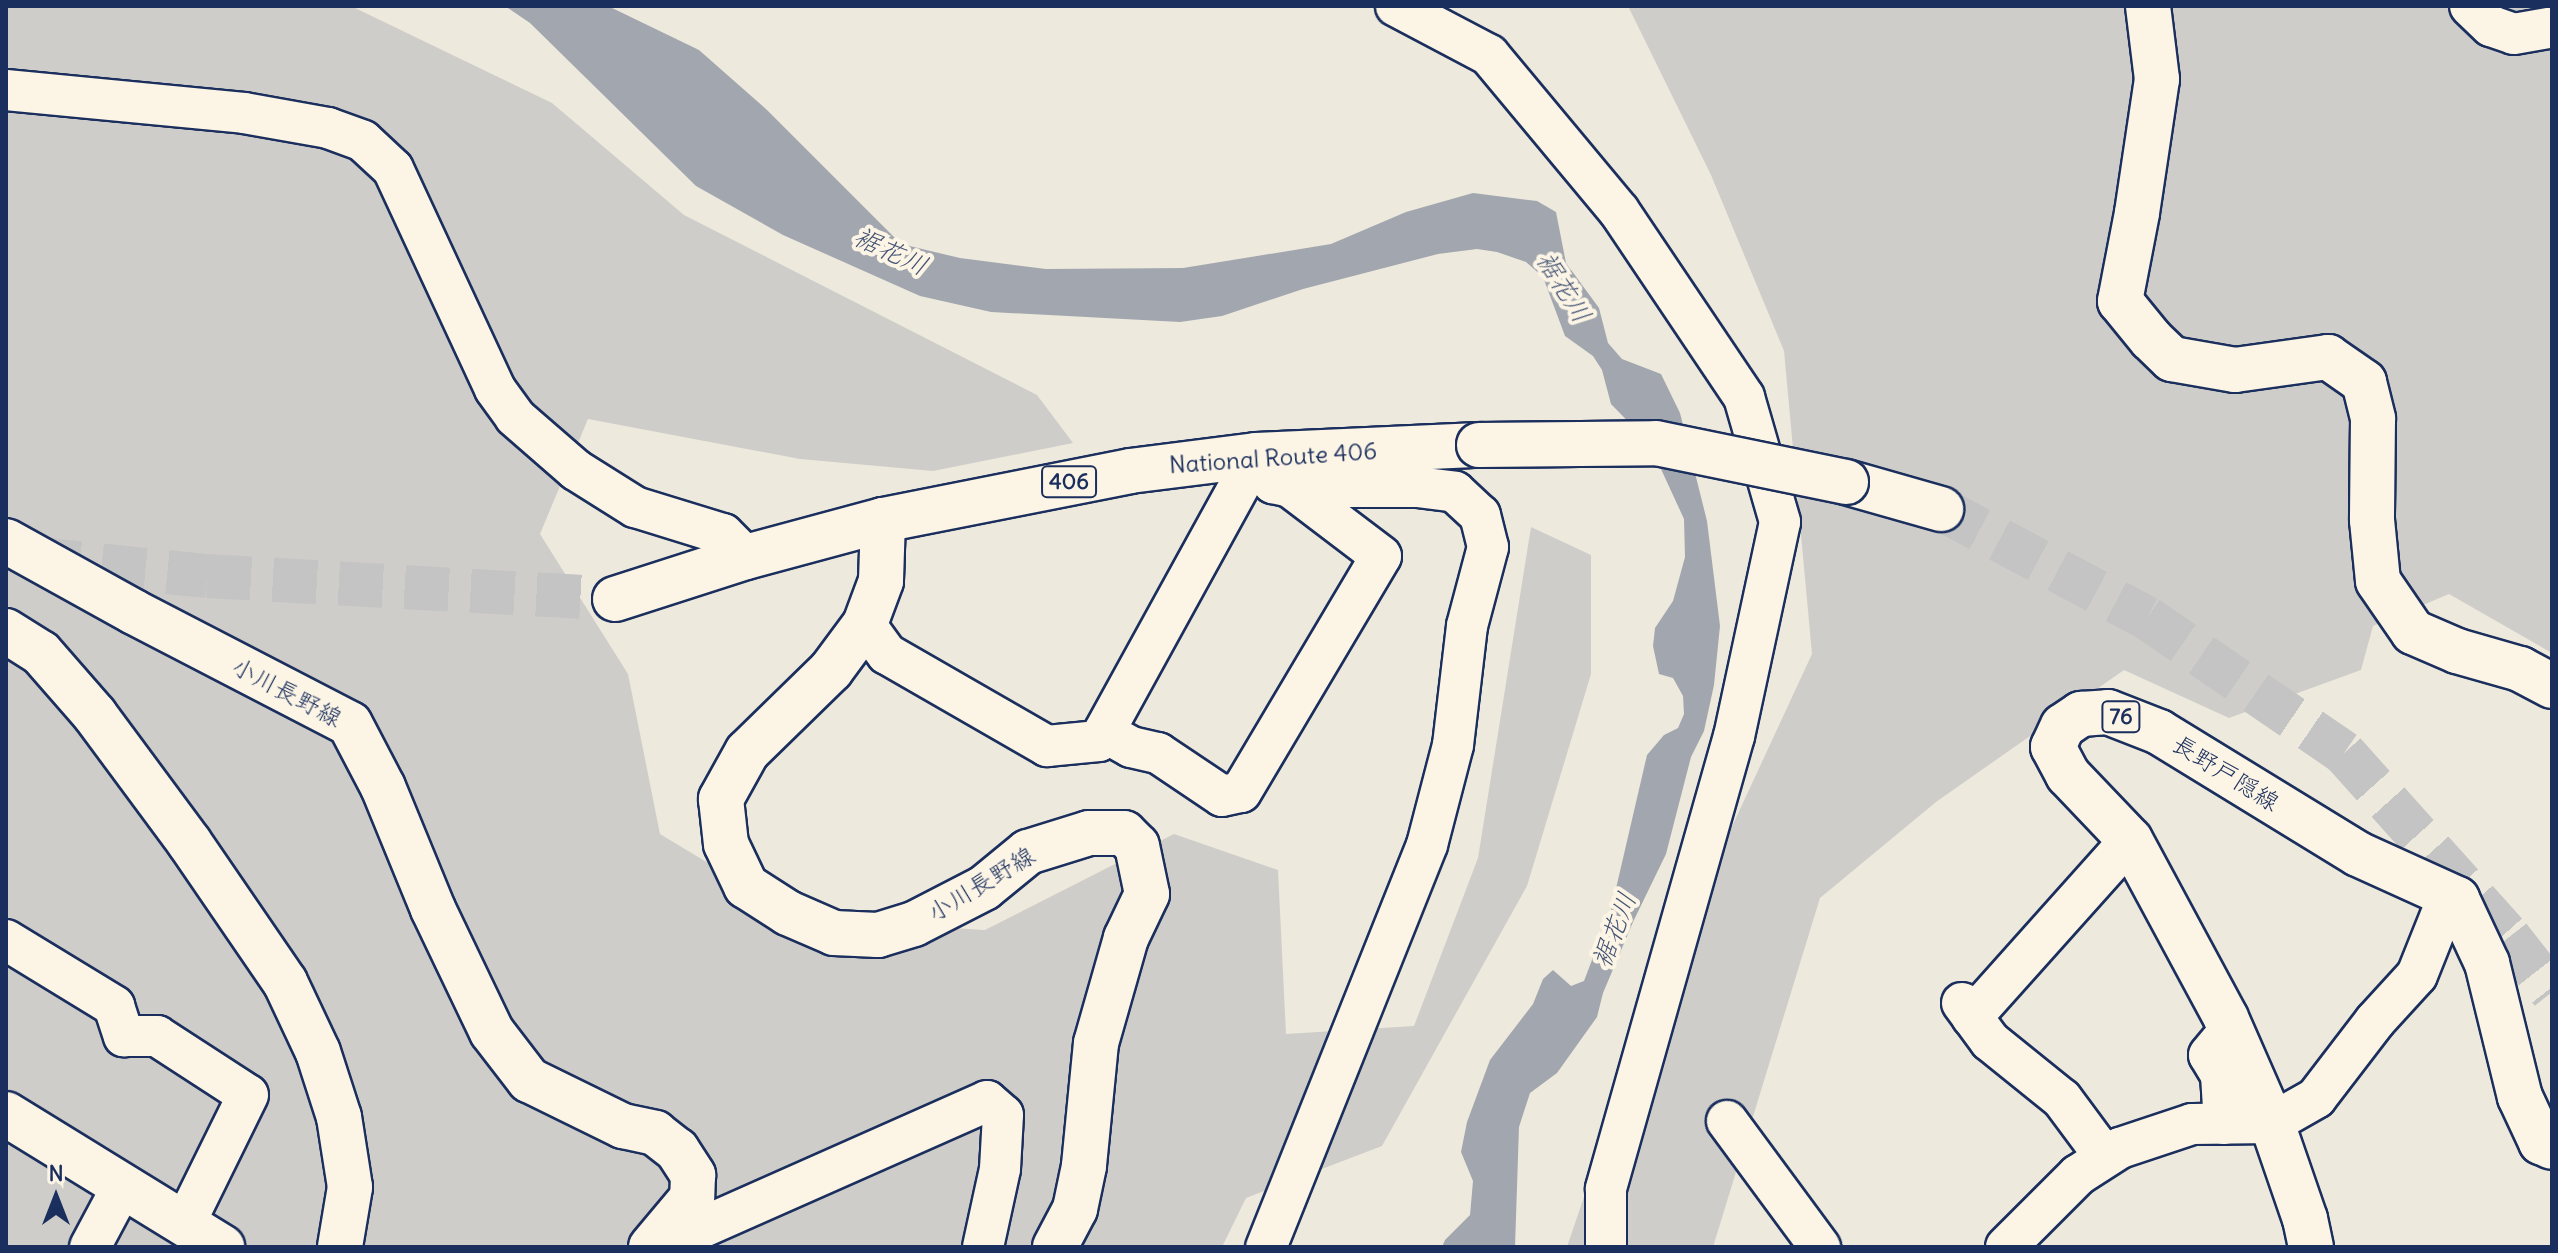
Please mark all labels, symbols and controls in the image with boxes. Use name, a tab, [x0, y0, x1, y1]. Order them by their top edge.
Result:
water label: 裾花川	[849, 220, 933, 282]
water label: 裾花川	[1530, 246, 1598, 328]
street label: National Route 406	[1168, 436, 1378, 480]
road number: 406	[1041, 464, 1097, 500]
street label: 小川長野線	[227, 651, 347, 733]
road number: 76	[2101, 699, 2141, 735]
street label: 長野戸隠線	[2167, 729, 2285, 817]
street label: 小川長野線	[922, 841, 1040, 927]
water label: 裾花川	[1585, 888, 1643, 972]
north arrow	[16, 1157, 96, 1237]
text: N	[48, 1159, 64, 1187]

